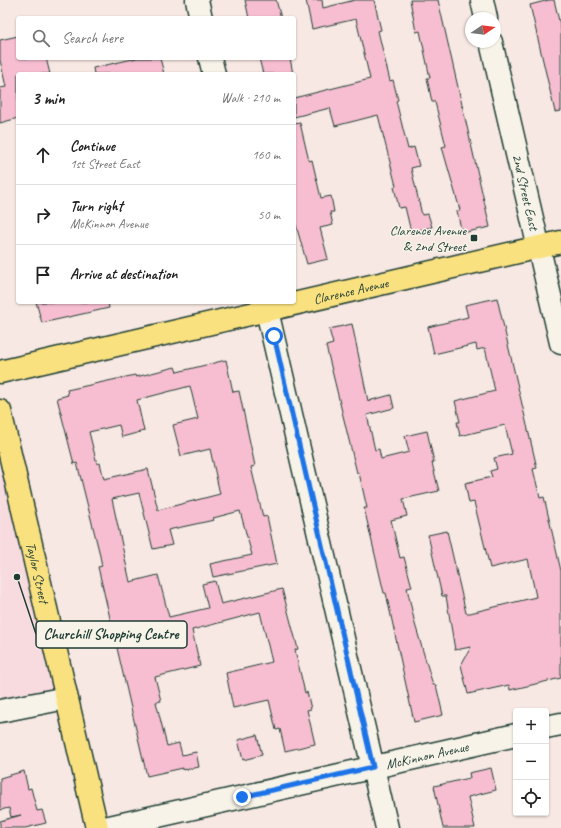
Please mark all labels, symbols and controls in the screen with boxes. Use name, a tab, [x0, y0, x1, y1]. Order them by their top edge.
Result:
north arrow	[465, 12, 501, 48]
search box	[16, 16, 296, 60]
icon: search	[30, 27, 52, 49]
text: Search here	[62, 29, 123, 48]
text: 3 min	[32, 88, 65, 109]
text: Walk · 210 m	[221, 90, 280, 106]
text: Continue	[70, 137, 115, 156]
icon: ahead	[32, 144, 54, 166]
text: 160 m	[252, 147, 280, 163]
street label: 2nd Street East	[509, 152, 543, 233]
text: 1st Street East	[70, 156, 140, 172]
text: Turn right	[70, 197, 123, 216]
icon: right	[32, 204, 54, 226]
text: 50 m	[258, 207, 280, 223]
text: McKinnon Avenue	[70, 216, 148, 232]
place label: Clarence Avenue & 2nd Street	[390, 222, 467, 255]
marker: Clarence Avenue & 2nd Street	[469, 233, 479, 243]
icon: arrive	[32, 264, 54, 286]
text: Arrive at destination	[70, 265, 177, 284]
street label: Clarence Avenue	[312, 274, 391, 308]
route start	[265, 327, 283, 345]
street label: Taylor Street	[22, 541, 53, 607]
callout: Churchill Shopping Centre	[36, 621, 187, 648]
text: Churchill Shopping Centre	[44, 625, 179, 644]
map controls	[513, 708, 549, 816]
button: +	[513, 708, 549, 744]
street label: McKinnon Avenue	[384, 737, 471, 773]
button: −	[513, 744, 549, 780]
button: locate	[513, 780, 549, 816]
route end	[233, 788, 251, 806]

